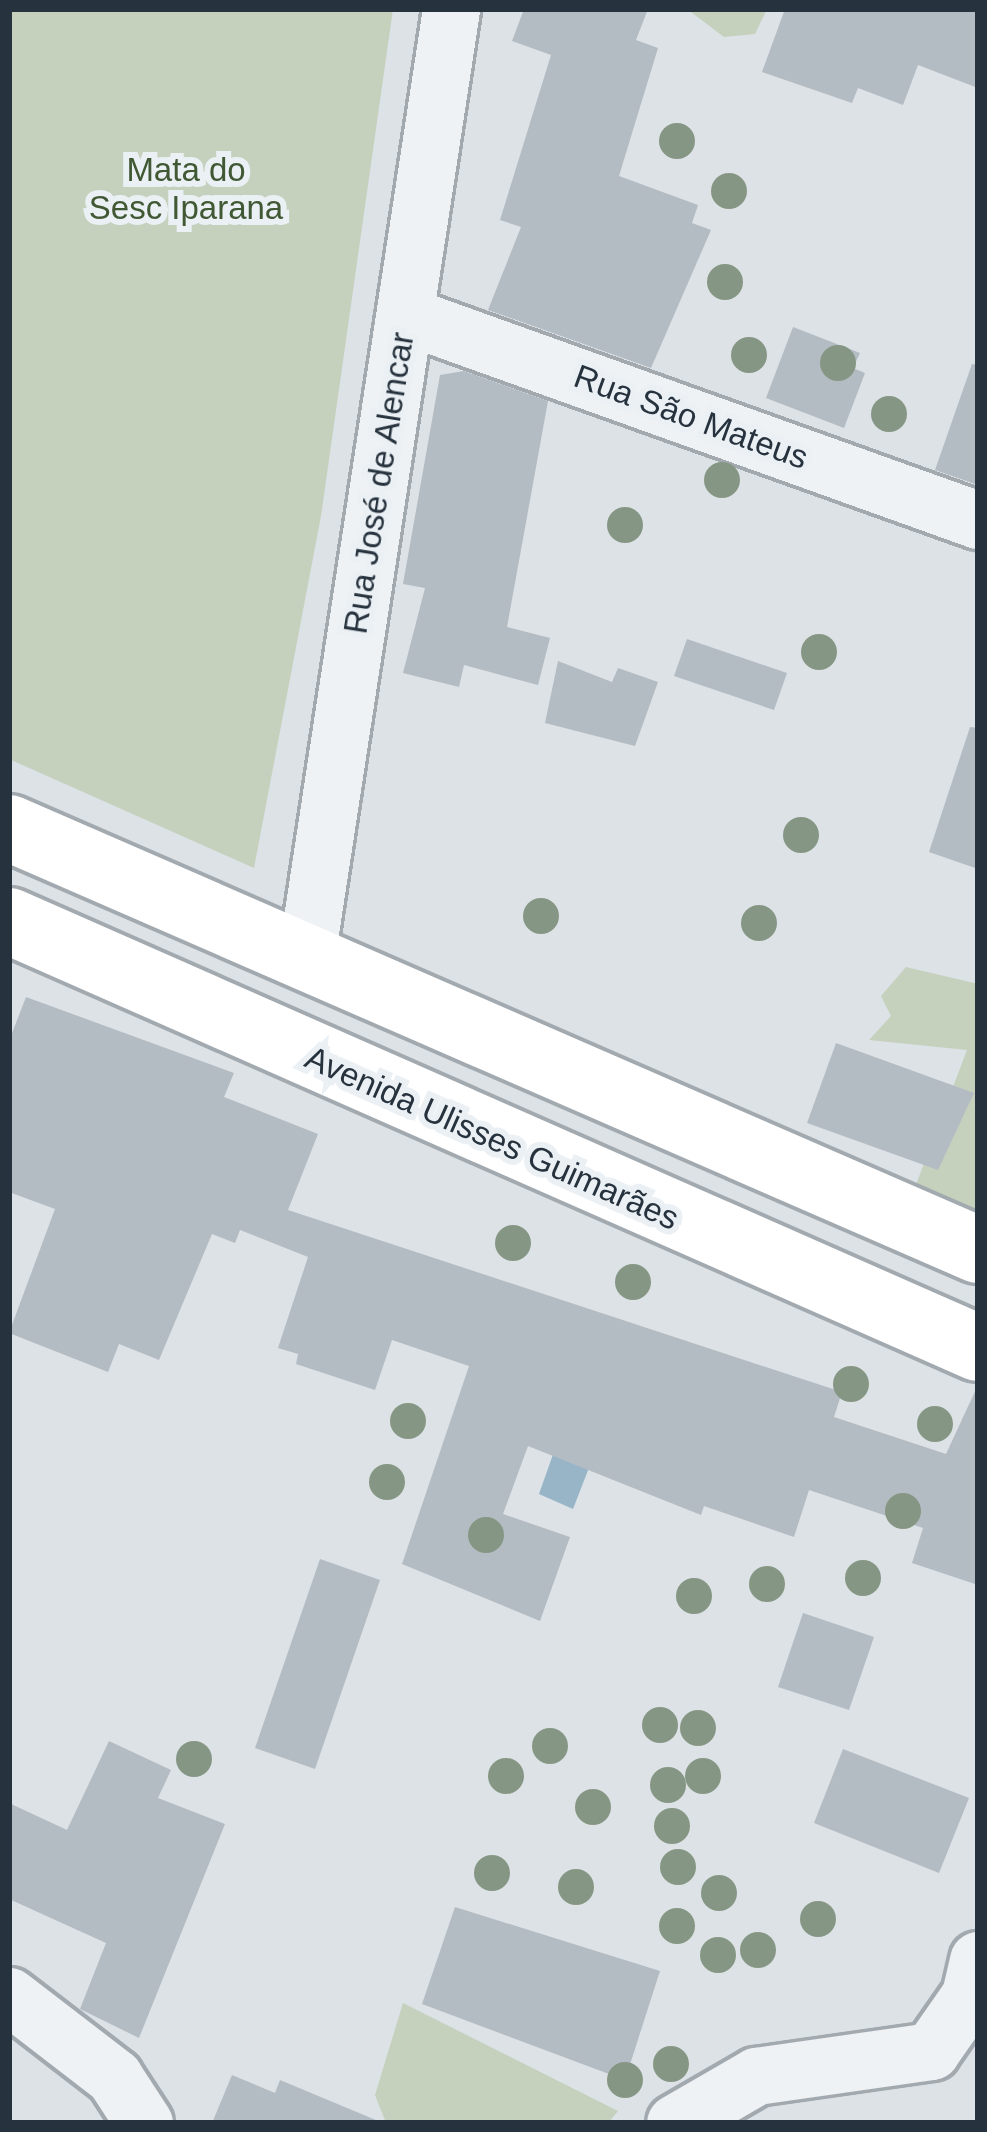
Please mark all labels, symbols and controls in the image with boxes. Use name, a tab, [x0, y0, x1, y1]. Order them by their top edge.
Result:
park label: Mata do Sesc Iparana	[89, 150, 283, 228]
street label: Rua José de Alencar	[335, 329, 423, 637]
street label: Rua São Mateus	[569, 356, 813, 478]
street label: Avenida Ulisses Guimarães	[299, 1038, 685, 1238]

